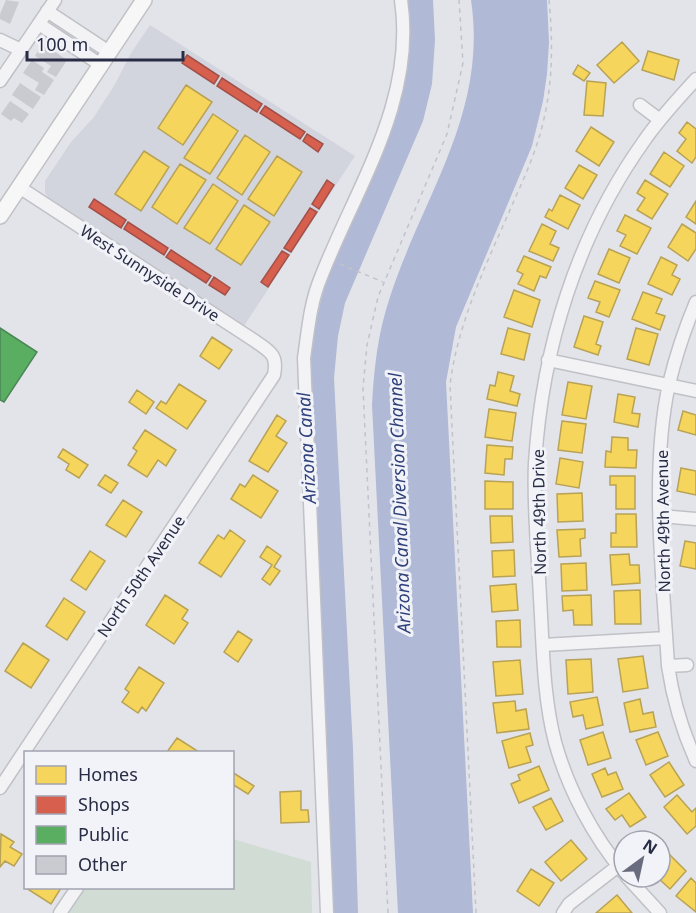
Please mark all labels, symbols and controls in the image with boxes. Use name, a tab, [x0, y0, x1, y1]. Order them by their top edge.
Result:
scale bar	[27, 24, 183, 62]
text: 100 m	[36, 32, 88, 56]
street label: West Sunnyside Drive	[76, 220, 224, 326]
water label: Arizona Canal Diversion Channel	[382, 372, 416, 636]
water label: Arizona Canal	[291, 391, 321, 506]
street label: North 49th Drive	[527, 449, 551, 575]
street label: North 49th Avenue	[651, 450, 675, 592]
street label: North 50th Avenue	[92, 511, 190, 641]
legend	[24, 751, 234, 889]
text: Homes	[78, 762, 138, 786]
text: Shops	[78, 792, 130, 816]
text: Public	[78, 822, 129, 846]
north arrow	[612, 829, 672, 889]
text: N	[639, 834, 662, 859]
text: Other	[78, 852, 128, 876]

